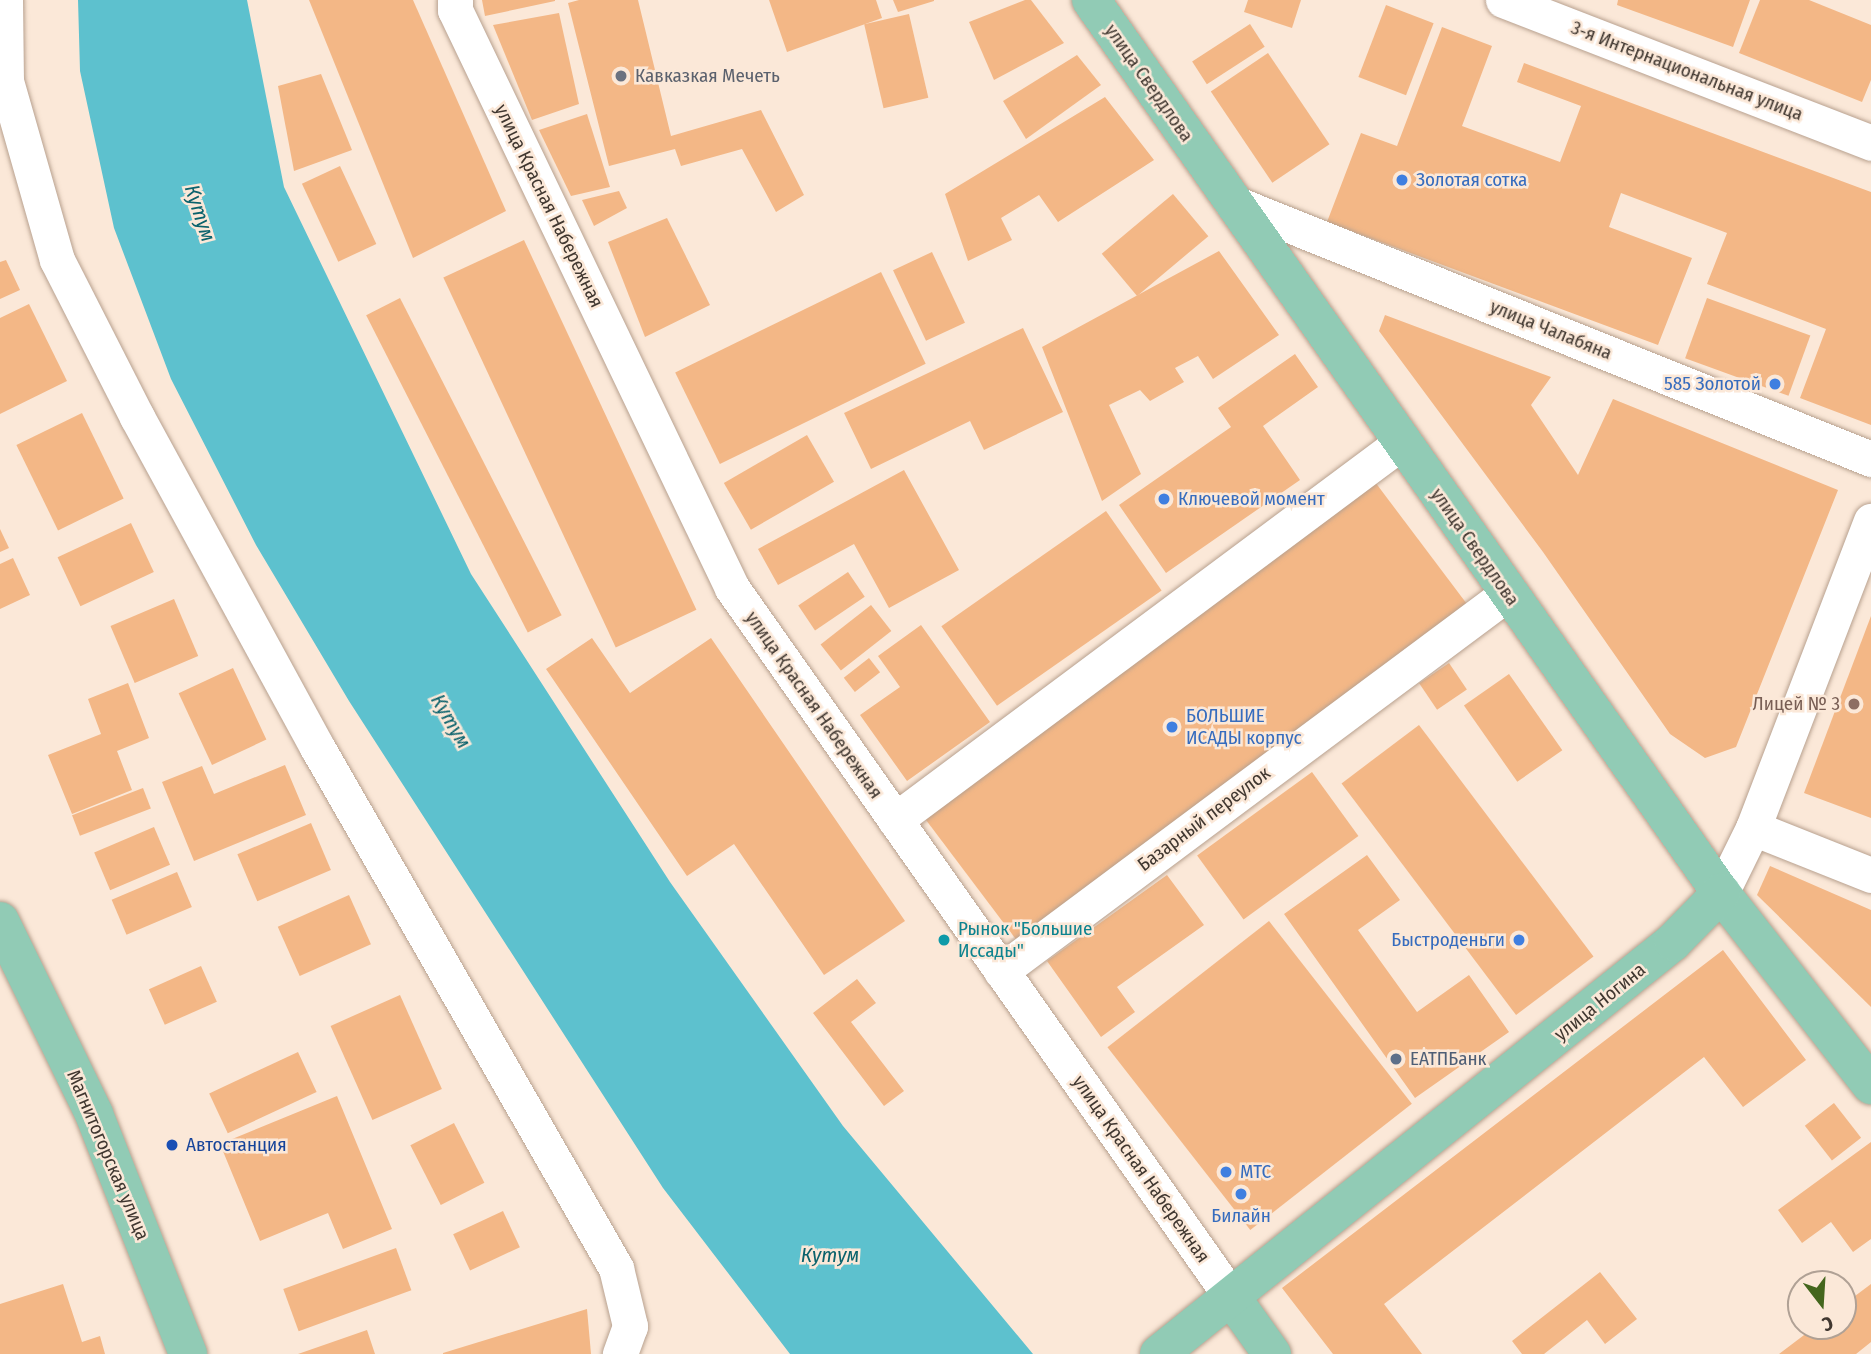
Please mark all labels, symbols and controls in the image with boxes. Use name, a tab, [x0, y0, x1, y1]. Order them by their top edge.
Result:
street label: 3-я Интернациональная улица	[1568, 16, 1806, 126]
street label: улица Свердлова	[1100, 20, 1198, 146]
place label: Кавказкая Мечеть	[635, 65, 780, 87]
marker: Кавказкая Мечеть	[613, 68, 629, 84]
street label: улица Красная Набережная	[490, 101, 608, 311]
place label: Золотая сотка	[1416, 169, 1527, 191]
marker: Золотая сотка	[1394, 172, 1410, 188]
water label: Кутум	[179, 181, 221, 245]
street label: улица Чалабяна	[1487, 295, 1615, 365]
place label: 585 Золотой	[1664, 373, 1761, 395]
marker: 585 Золотой	[1767, 376, 1783, 392]
street label: улица Свердлова	[1426, 484, 1524, 610]
place label: Ключевой момент	[1178, 488, 1325, 510]
marker: Ключевой момент	[1156, 491, 1172, 507]
street label: улица Красная Набережная	[741, 607, 887, 803]
water label: Кутум	[425, 689, 477, 753]
place label: Лицей № 3	[1753, 693, 1840, 715]
marker: Лицей № 3	[1846, 696, 1862, 712]
place label: БОЛЬШИЕ ИСАДЫ корпус	[1186, 705, 1302, 749]
marker: БОЛЬШИЕ ИСАДЫ корпус	[1164, 719, 1180, 735]
street label: Базарный переулок	[1133, 762, 1275, 876]
place label: Рынок "Большие Иссады"	[958, 918, 1092, 962]
place label: Быстроденьги	[1391, 929, 1505, 951]
marker: Рынок "Большие Иссады"	[936, 932, 952, 948]
marker: Быстроденьги	[1511, 932, 1527, 948]
street label: улица Ногина	[1550, 958, 1650, 1046]
place label: ЕАТПБанк	[1410, 1048, 1487, 1070]
marker: ЕАТПБанк	[1388, 1051, 1404, 1067]
street label: Магнитогорская улица	[62, 1067, 154, 1243]
street label: улица Красная Набережная	[1068, 1071, 1214, 1267]
place label: Автостанция	[186, 1134, 287, 1156]
marker: Автостанция	[164, 1137, 180, 1153]
place label: МТС	[1240, 1161, 1271, 1183]
marker: МТС	[1218, 1164, 1234, 1180]
marker: Билайн	[1233, 1186, 1249, 1202]
place label: Билайн	[1211, 1205, 1271, 1227]
water label: Кутум	[801, 1242, 859, 1268]
north arrow	[1787, 1270, 1857, 1340]
text: С	[1820, 1311, 1836, 1336]

